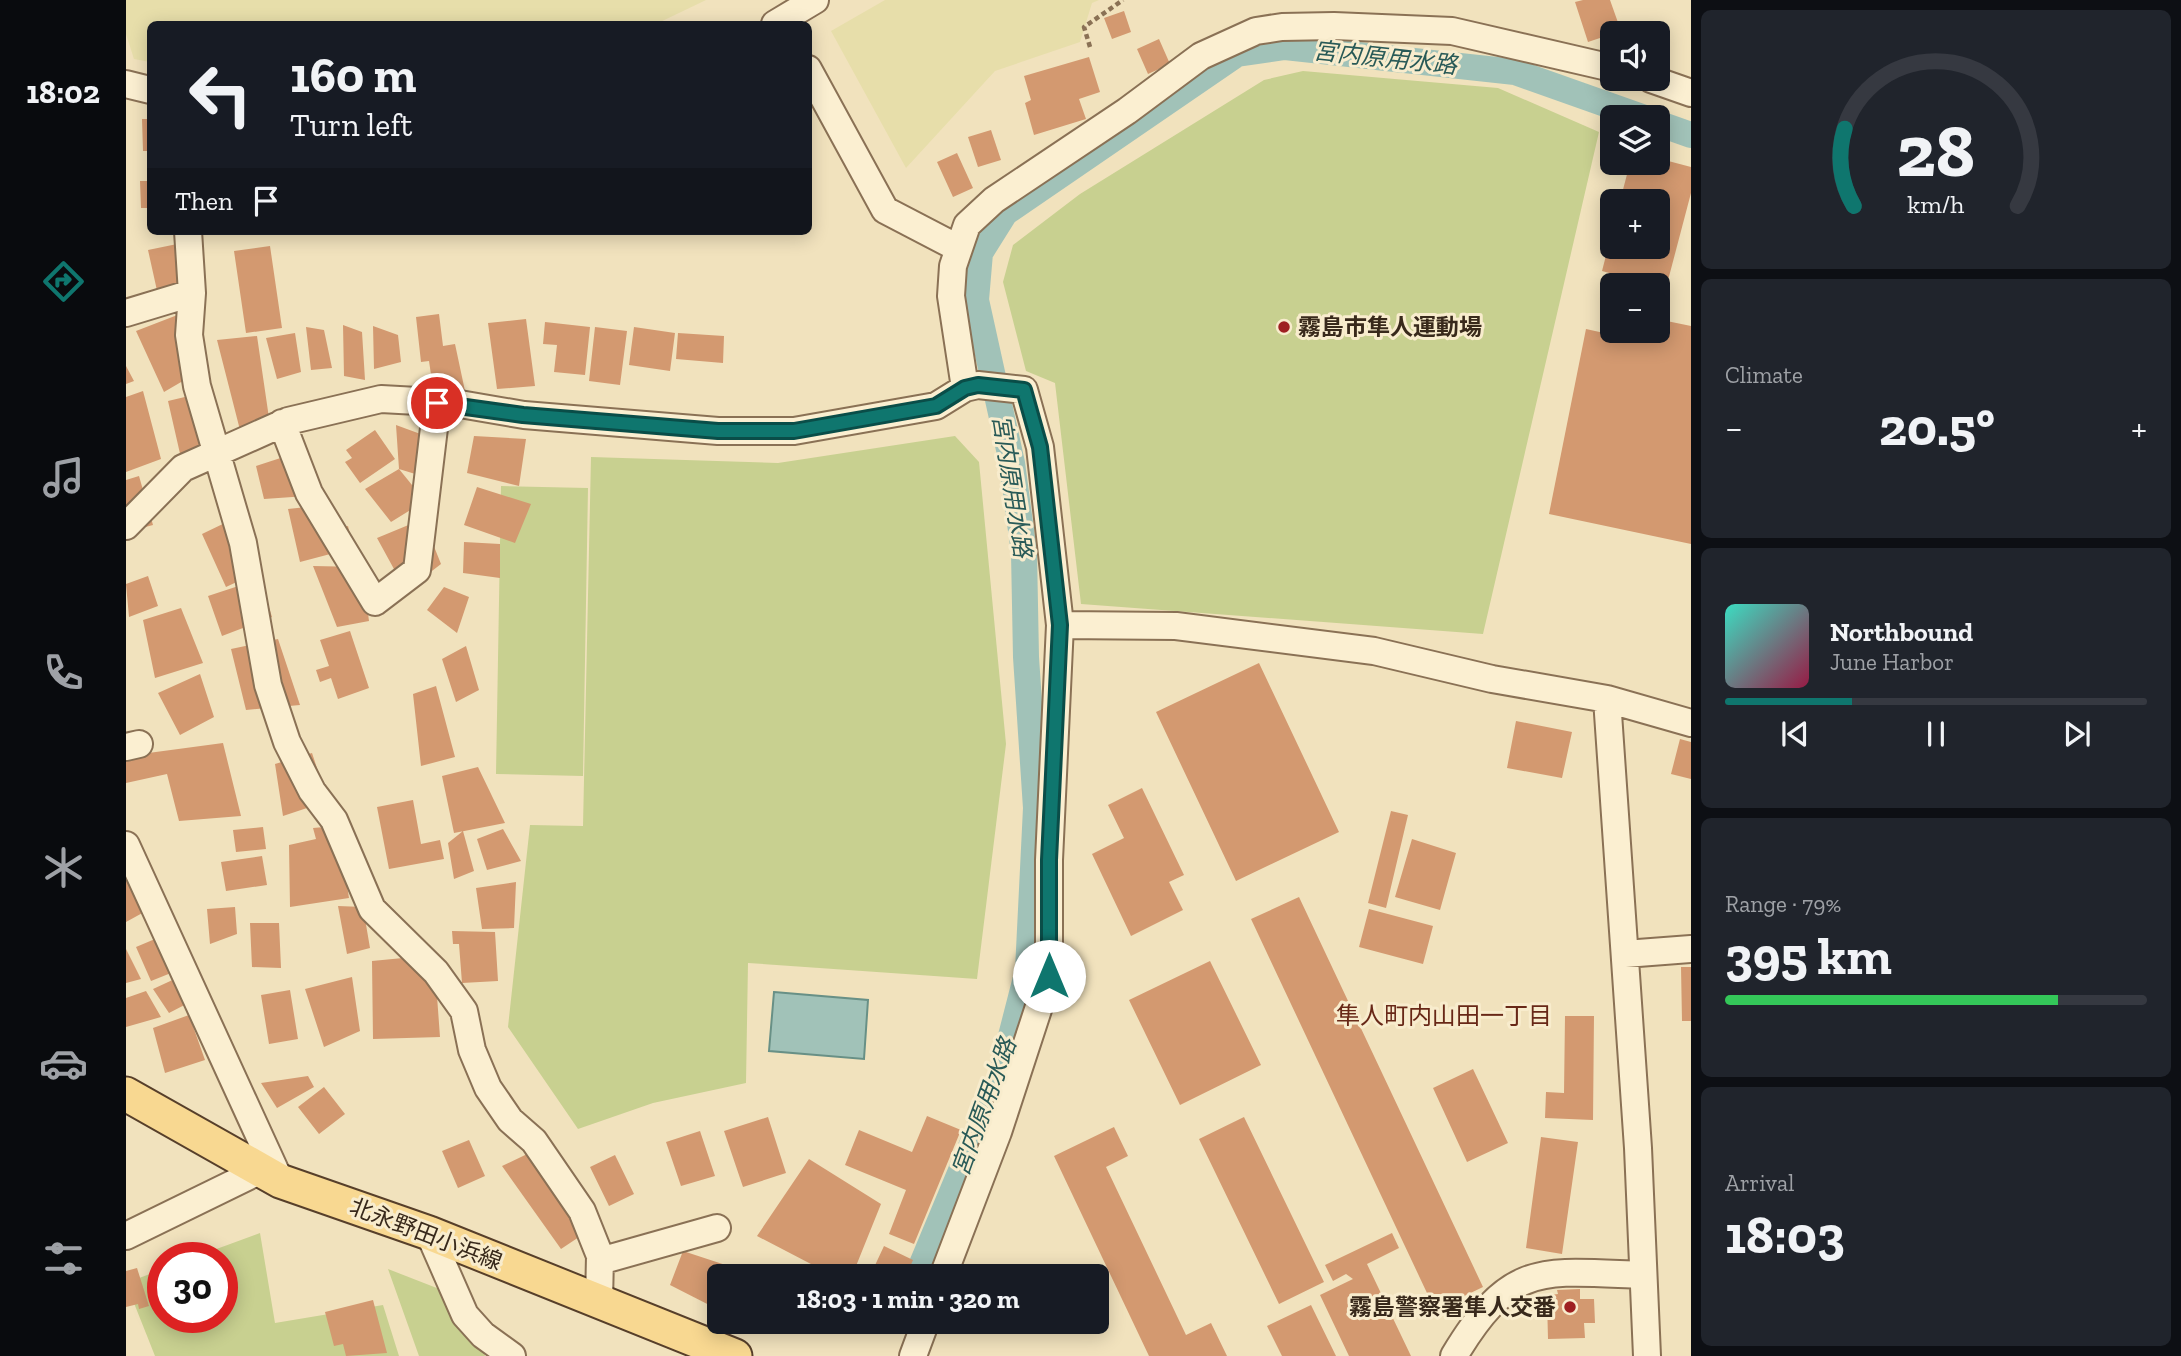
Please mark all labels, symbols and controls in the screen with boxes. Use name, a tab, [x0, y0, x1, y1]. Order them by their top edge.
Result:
map controls	[1600, 21, 1670, 343]
button: sound	[1600, 21, 1670, 91]
water label: 宮内原用水路	[1312, 36, 1460, 80]
text: 160 m	[290, 46, 416, 105]
icon: left	[175, 49, 266, 140]
text: 18:02	[26, 73, 100, 111]
button: layers	[1600, 105, 1670, 175]
text: Turn left	[290, 106, 412, 144]
text: 28	[1897, 107, 1975, 195]
icon: arrive	[247, 182, 285, 220]
text: Then	[175, 185, 233, 217]
text: km/h	[1907, 188, 1965, 218]
button: +	[1600, 189, 1670, 259]
icon: directions	[39, 257, 88, 306]
button: −	[1600, 273, 1670, 343]
place label: 霧島市隼人運動場	[1298, 313, 1482, 341]
marker: 霧島市隼人運動場	[1276, 319, 1292, 335]
text: Climate	[1725, 361, 1803, 389]
pin	[407, 373, 467, 433]
icon: arrive	[418, 384, 456, 422]
text: 20.5°	[1879, 396, 1995, 458]
text: −	[1725, 405, 1743, 451]
text: +	[2131, 405, 2147, 451]
water label: 宮内原用水路	[987, 413, 1038, 561]
icon: music	[39, 453, 88, 502]
text: Northbound	[1830, 616, 1973, 648]
icon: phone	[39, 648, 88, 697]
text: June Harbor	[1830, 648, 1954, 676]
icon: previous	[1776, 715, 1814, 753]
icon: pause	[1917, 715, 1955, 753]
icon: next	[2058, 715, 2096, 753]
icon: climate	[39, 843, 88, 892]
text: Range · 79%	[1725, 890, 1841, 918]
text: 395 km	[1725, 925, 1892, 987]
position arrow	[1012, 939, 1086, 1013]
district label: 隼人町内山田一丁目	[1336, 1001, 1552, 1030]
water label: 宮内原用水路	[945, 1032, 1022, 1179]
icon: car	[39, 1039, 88, 1088]
text: Arrival	[1725, 1169, 1794, 1197]
street label: 北永野田小浜線	[346, 1192, 506, 1276]
text: 18:03	[1725, 1204, 1845, 1266]
icon: filters	[39, 1234, 88, 1283]
speed limit sign: 30	[147, 1242, 238, 1333]
text: 18:03 · 1 min · 320 m	[797, 1283, 1019, 1315]
place label: 霧島警察署隼人交番	[1349, 1293, 1556, 1321]
marker: 霧島警察署隼人交番	[1562, 1299, 1578, 1315]

